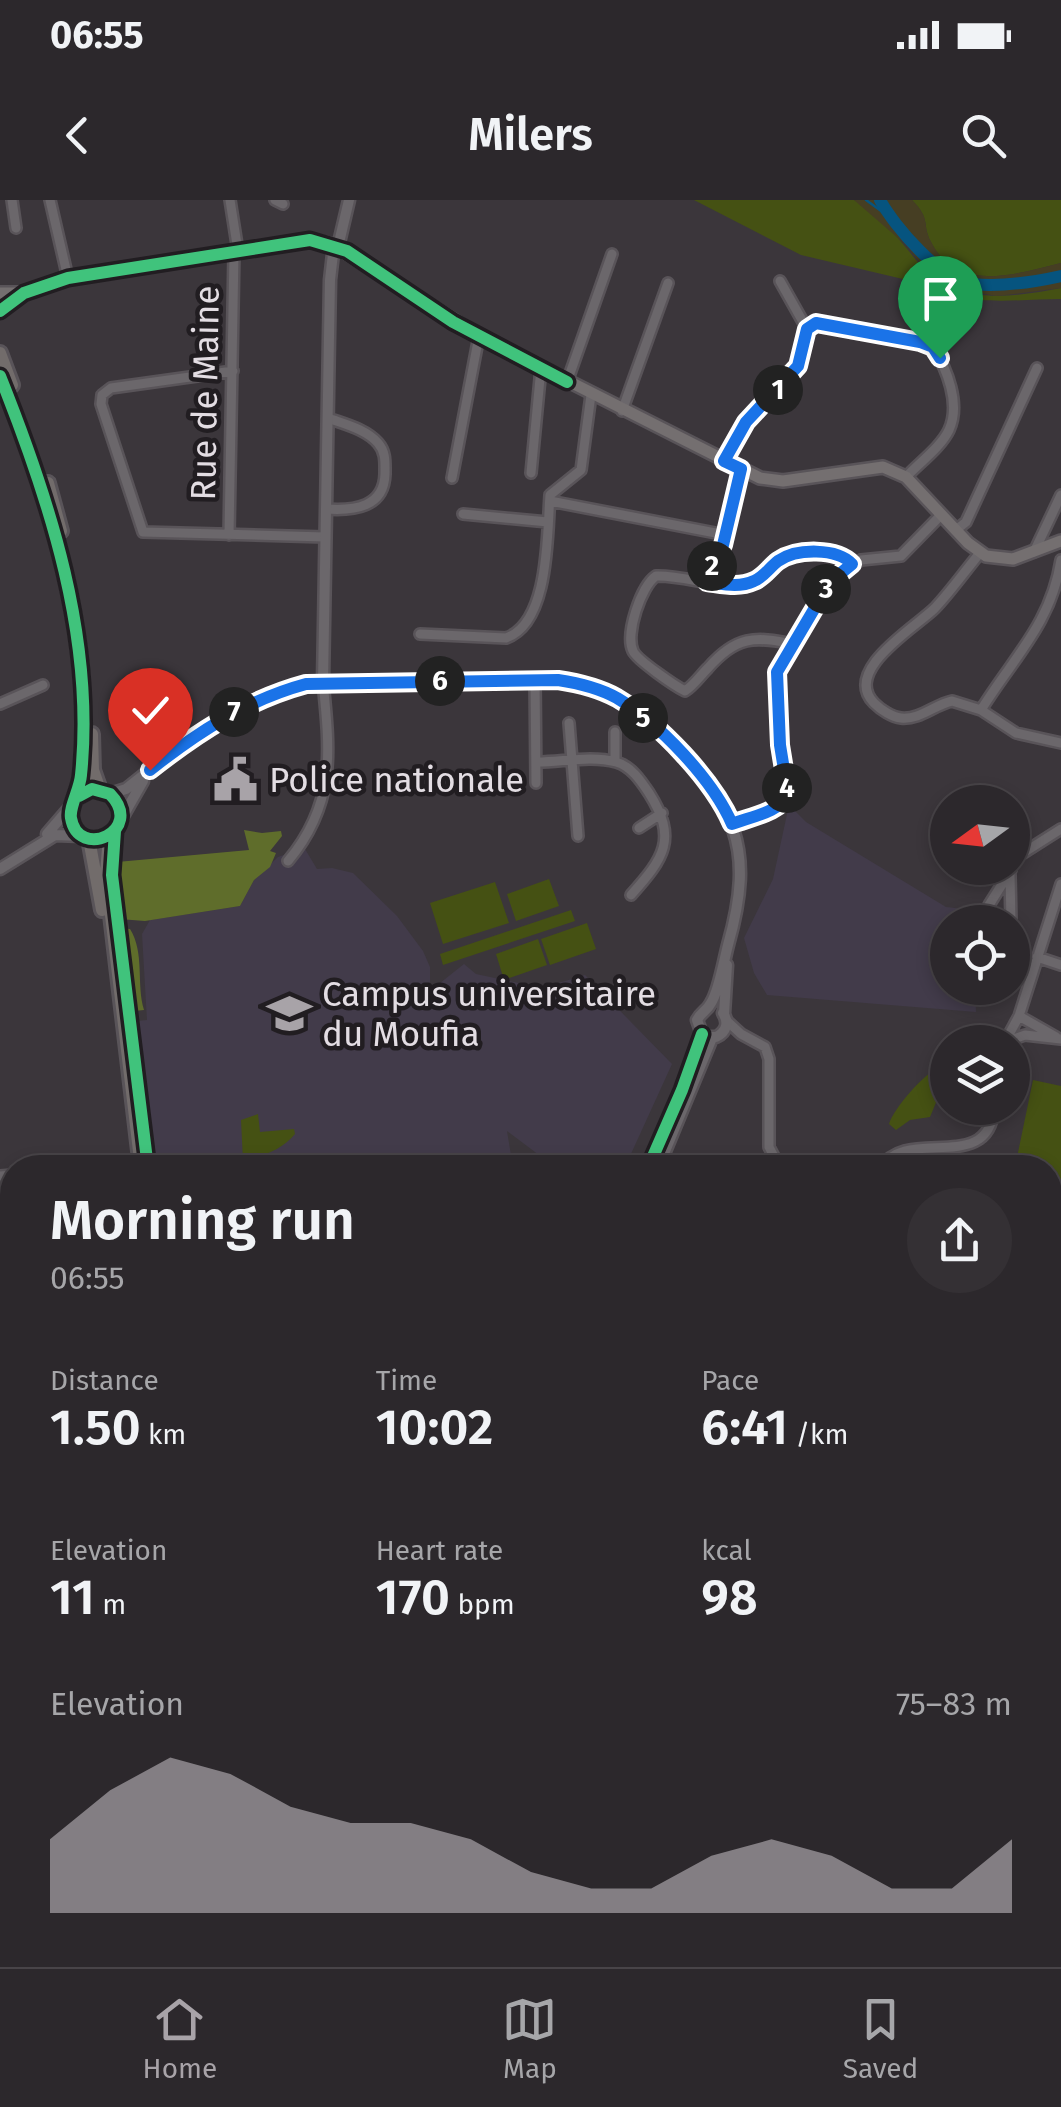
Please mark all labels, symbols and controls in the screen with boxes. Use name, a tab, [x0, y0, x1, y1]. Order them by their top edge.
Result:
text: 06:55	[50, 12, 144, 58]
icon: back	[50, 108, 105, 163]
text: Milers	[468, 108, 593, 162]
icon: search	[956, 108, 1011, 163]
pin	[898, 256, 983, 359]
icon: arrive	[913, 271, 968, 326]
street label: Rue de Maine	[182, 285, 228, 501]
pin: 1	[753, 365, 803, 415]
text: 1	[772, 373, 785, 406]
pin: 2	[687, 541, 737, 591]
text: 2	[705, 549, 719, 582]
pin: 3	[801, 564, 851, 614]
text: 3	[819, 572, 833, 605]
pin: 6	[415, 656, 465, 706]
text: 6	[432, 664, 448, 697]
pin	[108, 668, 193, 771]
icon: check	[123, 683, 178, 738]
pin: 7	[209, 687, 259, 737]
pin: 5	[618, 693, 668, 743]
text: 7	[227, 695, 241, 728]
text: 5	[635, 701, 651, 734]
public building icon: Police nationale	[212, 756, 260, 804]
place label: Police nationale	[269, 759, 524, 801]
pin: 4	[762, 763, 812, 813]
text: 4	[779, 771, 795, 804]
north arrow	[930, 785, 1030, 885]
map controls	[930, 785, 1030, 1125]
button: locate	[930, 905, 1030, 1005]
place label: Campus universitaire du Moufia	[322, 973, 656, 1055]
school or university icon: Campus universitaire du Moufia	[265, 990, 313, 1038]
button: layers	[930, 1025, 1030, 1125]
text: Morning run	[50, 1188, 355, 1254]
button: share	[907, 1188, 1012, 1293]
text: 06:55	[50, 1259, 125, 1297]
text: Distance	[50, 1364, 159, 1397]
text: Time	[376, 1364, 437, 1397]
text: Pace	[701, 1364, 759, 1397]
text: 1.50	[50, 1397, 141, 1457]
text: 10:02	[376, 1397, 493, 1457]
text: 6:41	[701, 1397, 788, 1457]
text: km	[141, 1418, 186, 1451]
text: /km	[788, 1418, 848, 1451]
text: Elevation	[50, 1534, 167, 1567]
text: Heart rate	[376, 1534, 503, 1567]
text: kcal	[701, 1534, 752, 1567]
text: 11	[50, 1567, 95, 1627]
text: 170	[376, 1567, 450, 1627]
text: 98	[701, 1567, 758, 1627]
text: m	[95, 1588, 126, 1621]
text: bpm	[450, 1588, 515, 1621]
text: Elevation	[50, 1685, 184, 1723]
text: 75–83 m	[896, 1685, 1012, 1723]
tab: Home	[143, 1992, 217, 2085]
tab: Map	[502, 1992, 557, 2085]
tab: Saved	[843, 1992, 918, 2085]

